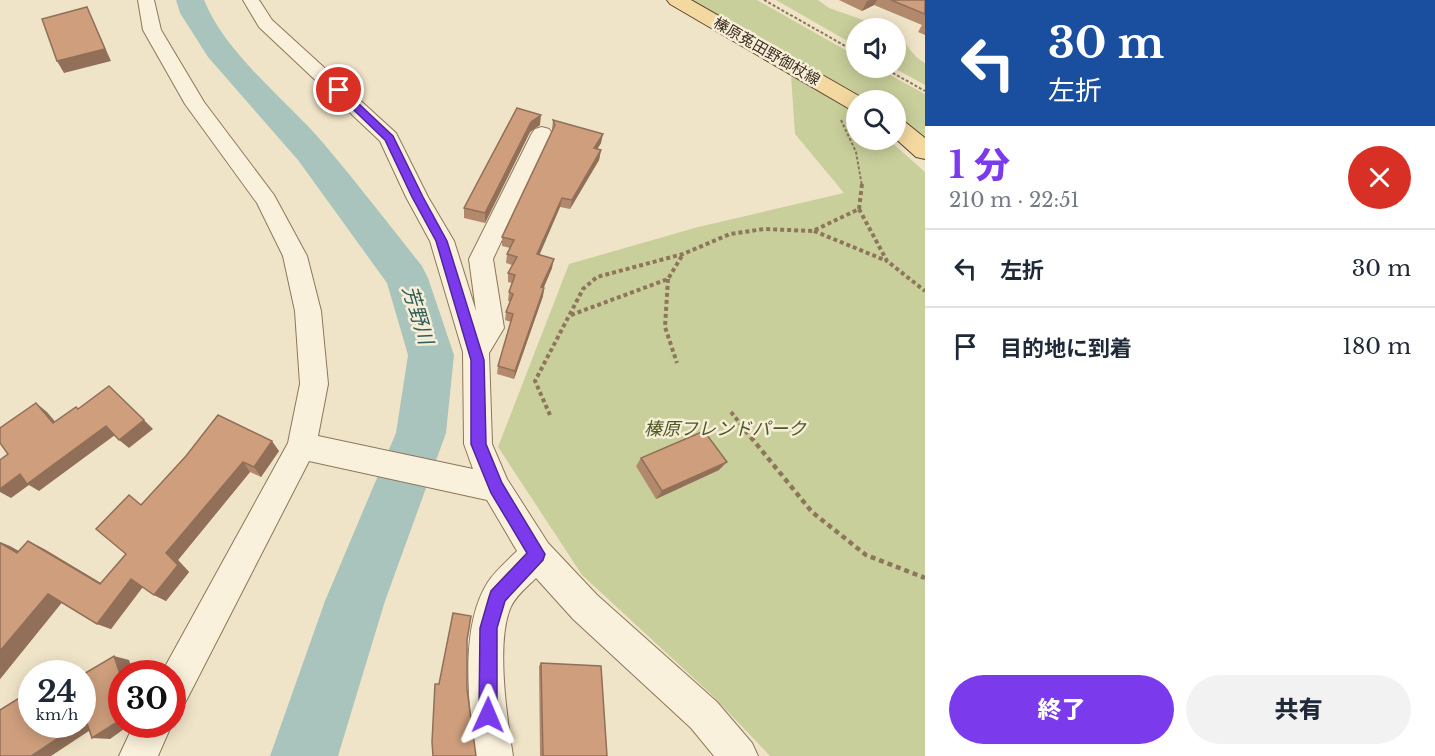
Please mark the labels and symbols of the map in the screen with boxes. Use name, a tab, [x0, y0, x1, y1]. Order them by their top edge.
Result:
street label: 榛原菟田野御杖線	[710, 13, 824, 89]
pin	[313, 64, 364, 115]
water label: 芳野川	[398, 283, 439, 349]
park label: 榛原フレンドパーク	[644, 418, 807, 440]
speed limit sign: 30	[108, 660, 186, 738]
position arrow	[456, 683, 520, 747]

